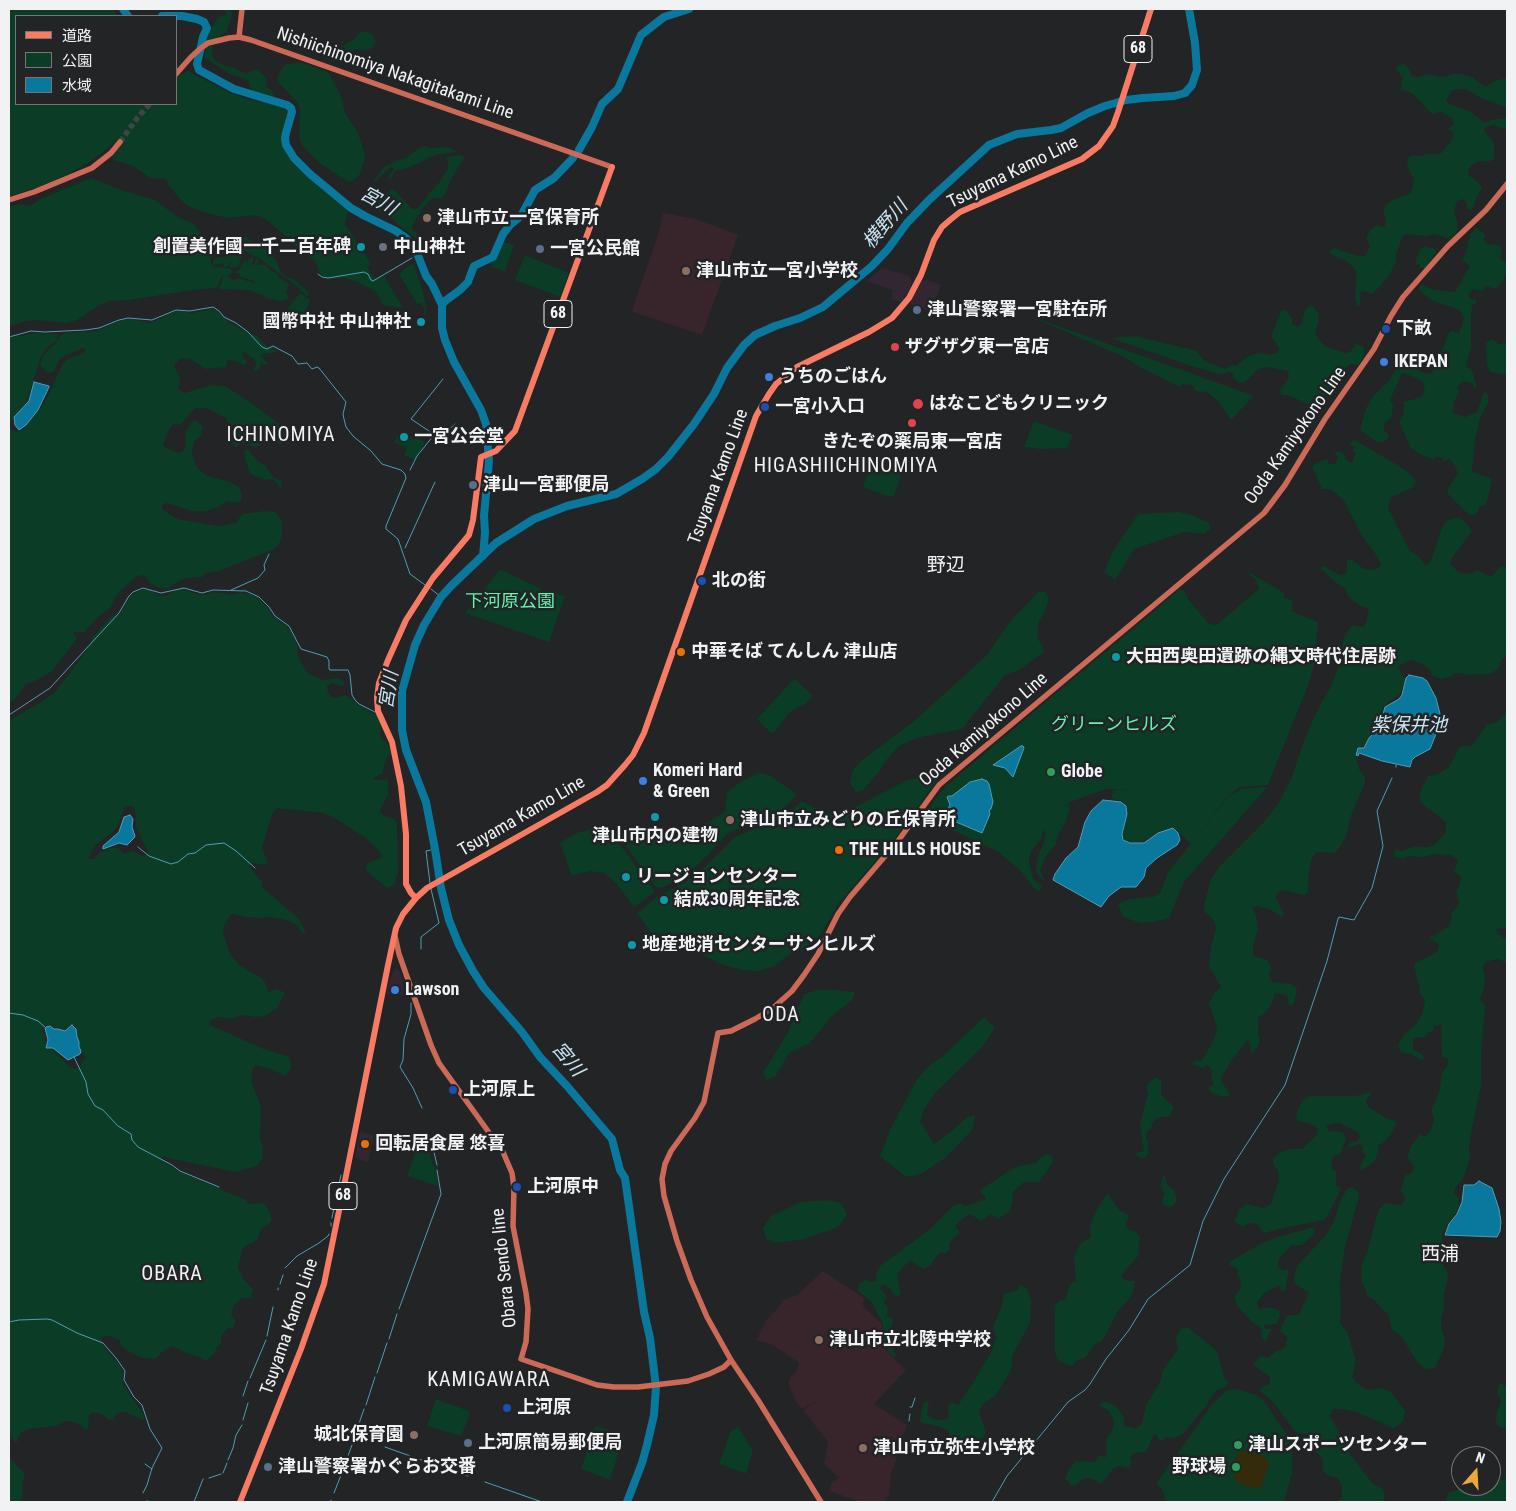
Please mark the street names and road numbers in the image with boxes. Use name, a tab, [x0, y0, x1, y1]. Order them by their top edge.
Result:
street label: Nishiichinomiya Nakagitakami Line	[274, 23, 516, 125]
road number: 68	[1124, 36, 1152, 62]
street label: Tsuyama Kamo Line	[944, 132, 1082, 214]
road number: 68	[544, 300, 572, 328]
street label: Ooda Kamiyokono Line	[1240, 363, 1352, 509]
street label: Tsuyama Kamo Line	[684, 406, 754, 548]
street label: Ooda Kamiyokono Line	[915, 668, 1053, 792]
street label: Tsuyama Kamo Line	[455, 772, 589, 862]
road number: 68	[329, 1182, 357, 1210]
street label: Obara Sendo line	[488, 1207, 522, 1329]
street label: Tsuyama Kamo Line	[257, 1256, 323, 1398]

